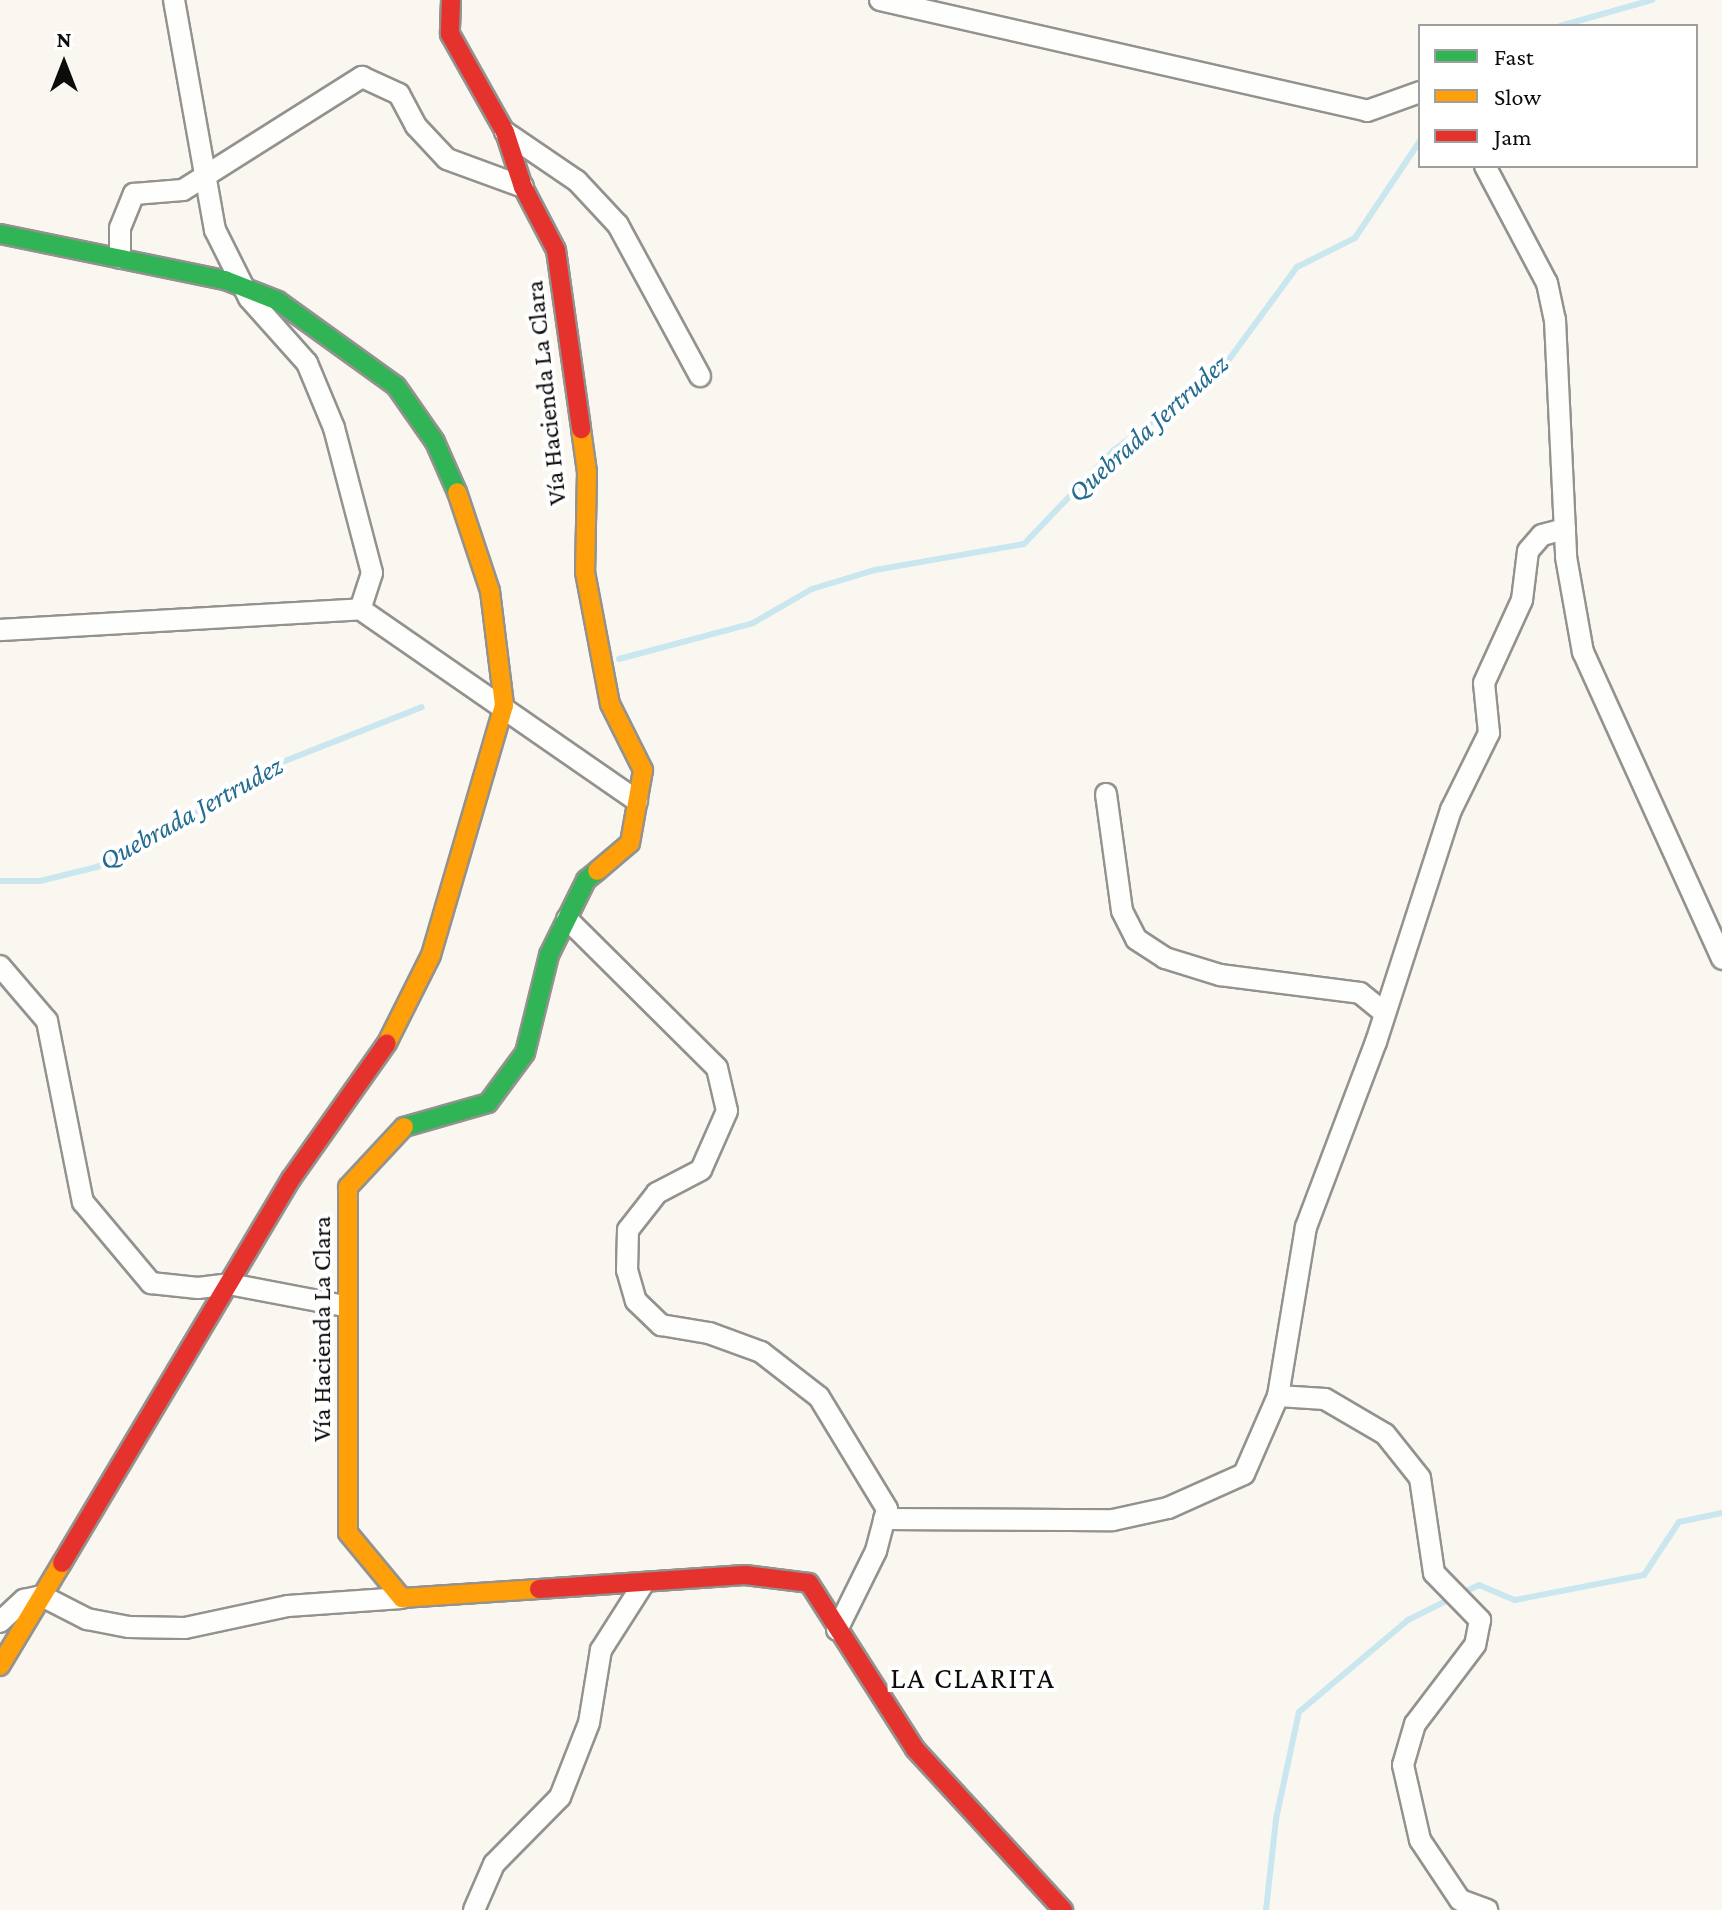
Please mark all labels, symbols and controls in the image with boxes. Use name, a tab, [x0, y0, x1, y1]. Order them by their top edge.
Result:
north arrow	[24, 24, 104, 104]
legend	[1418, 24, 1698, 168]
text: N	[57, 27, 72, 52]
text: Fast	[1494, 43, 1534, 70]
text: Slow	[1494, 83, 1541, 110]
text: Jam	[1494, 123, 1532, 150]
street label: Vía Hacienda La Clara	[519, 279, 573, 507]
water label: Quebrada Jertrudez	[1061, 347, 1235, 509]
water label: Quebrada Jertrudez	[93, 749, 289, 877]
street label: Vía Hacienda La Clara	[306, 1216, 338, 1442]
district label: LA CLARITA	[890, 1660, 1056, 1696]

